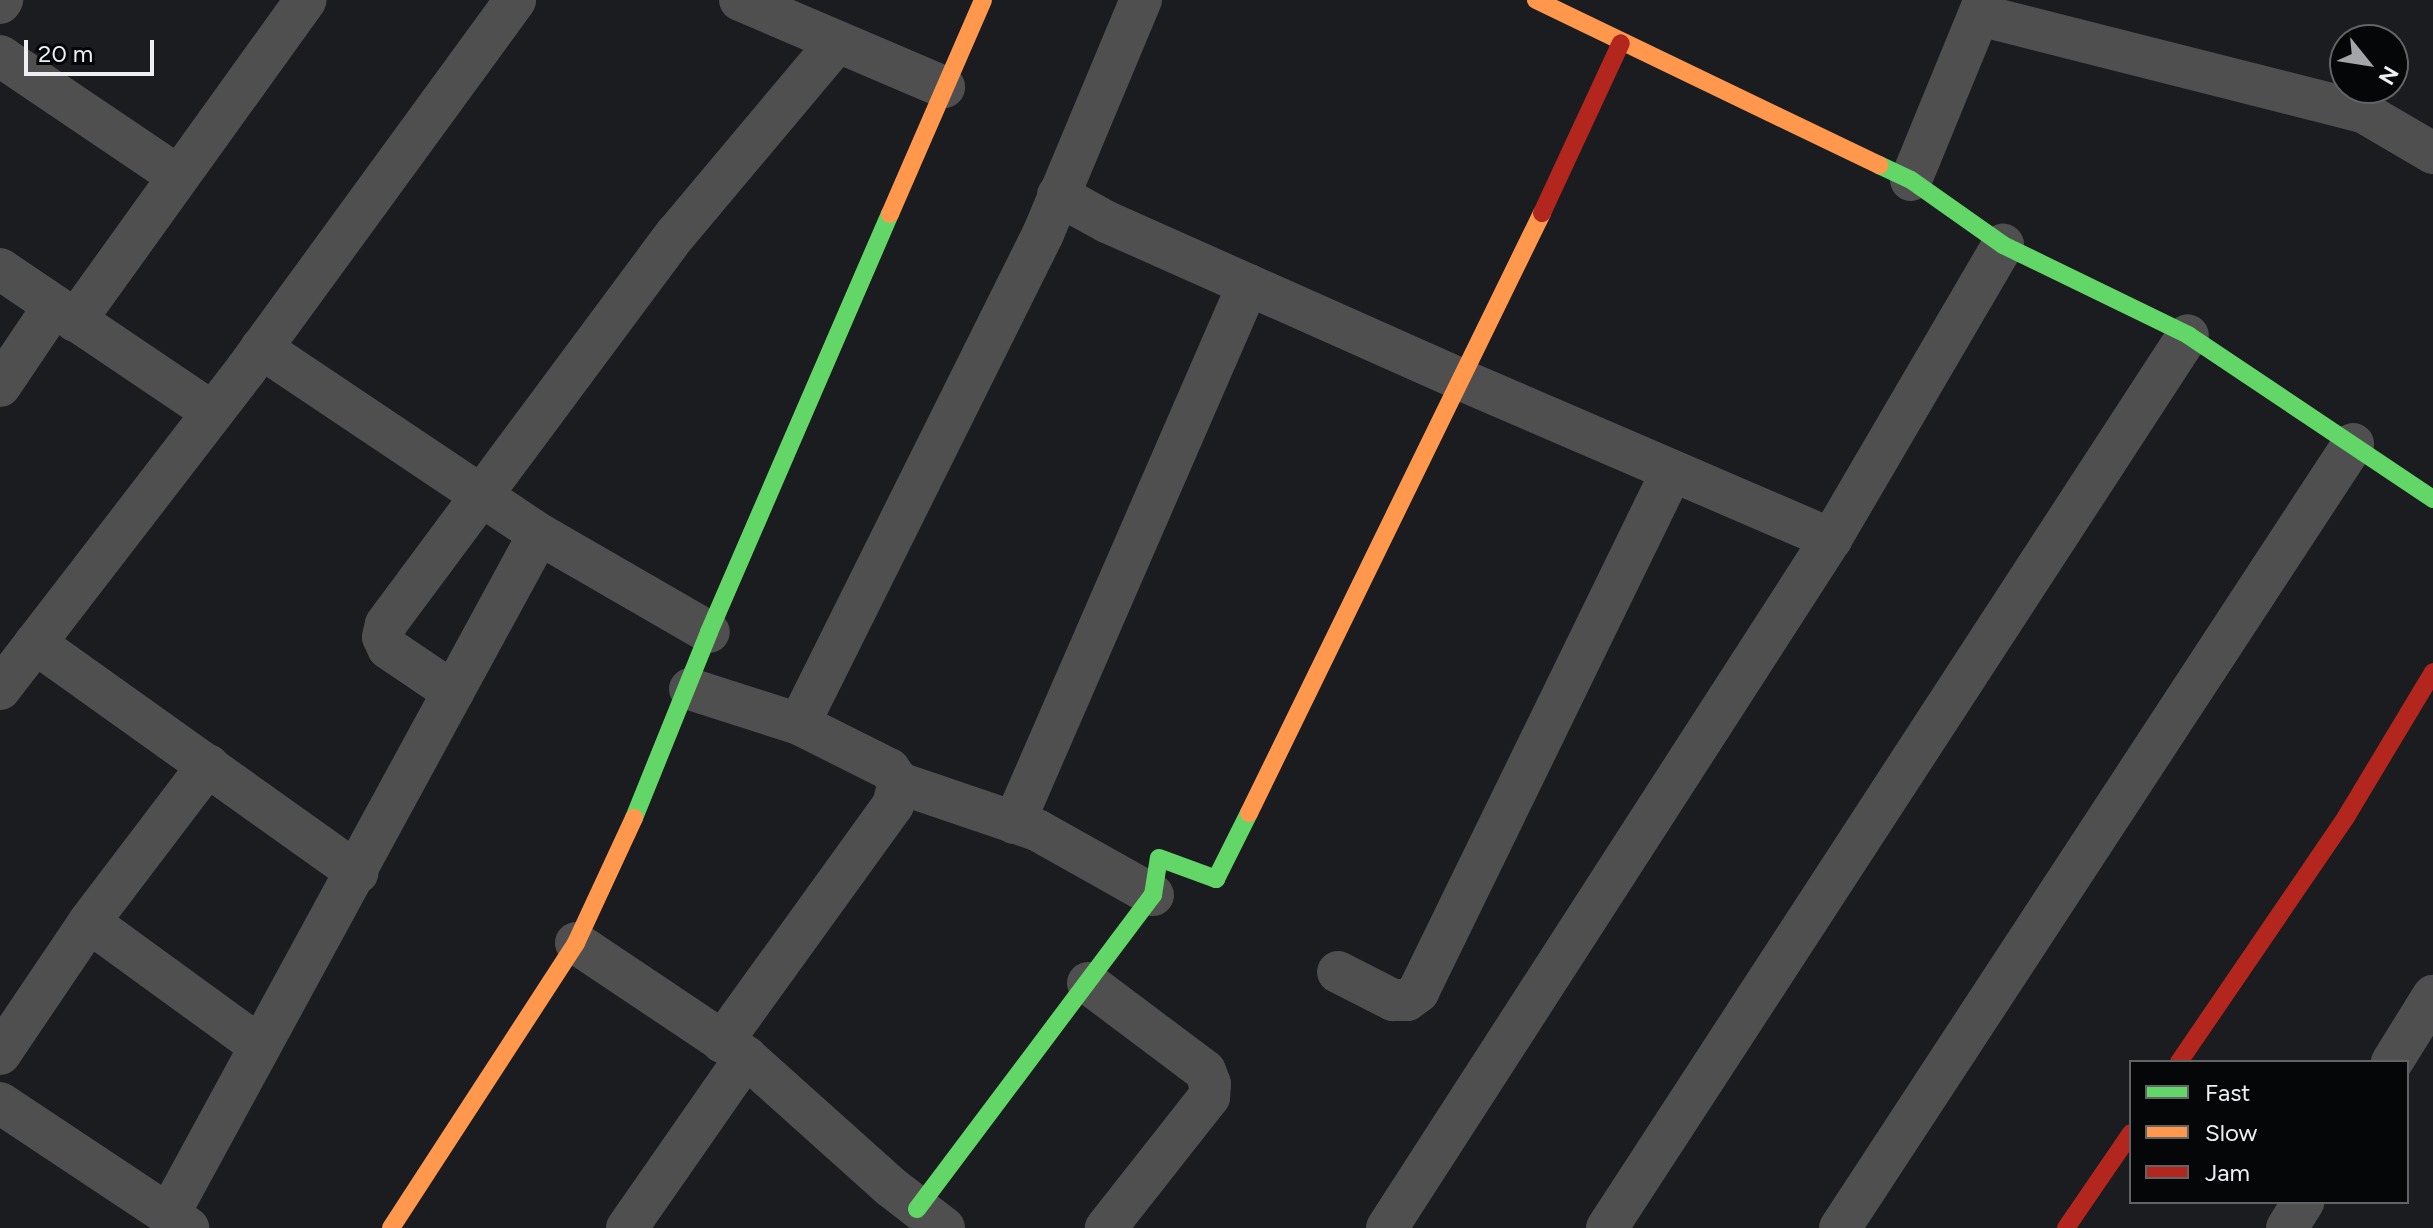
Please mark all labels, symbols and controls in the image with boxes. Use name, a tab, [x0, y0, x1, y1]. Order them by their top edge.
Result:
scale bar	[28, 24, 158, 74]
north arrow	[2329, 24, 2409, 104]
text: 20 m	[38, 39, 93, 68]
text: N	[2373, 61, 2404, 89]
legend	[2129, 1060, 2409, 1204]
text: Fast	[2205, 1078, 2250, 1107]
text: Slow	[2205, 1118, 2257, 1147]
text: Jam	[2205, 1158, 2250, 1187]

